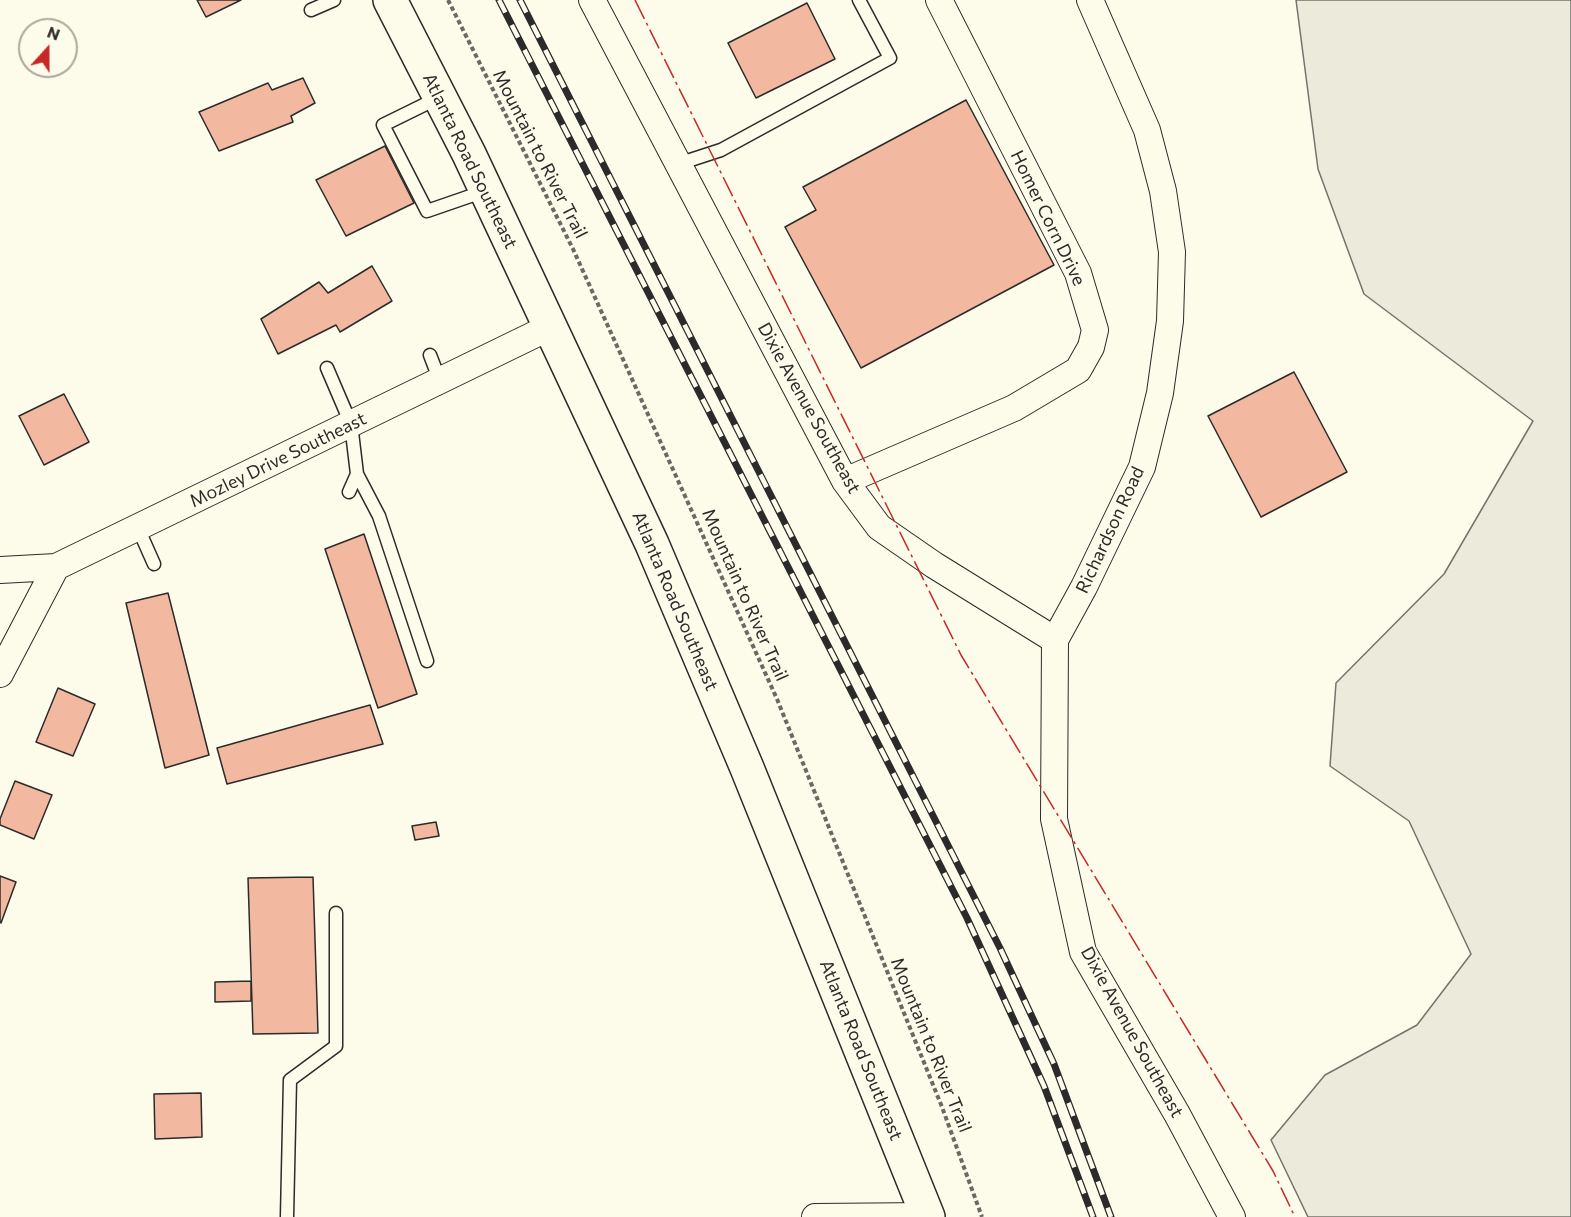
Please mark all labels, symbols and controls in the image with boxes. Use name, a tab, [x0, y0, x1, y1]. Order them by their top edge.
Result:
north arrow	[18, 18, 78, 78]
text: N	[45, 22, 63, 44]
street label: Mountain to River Trail	[488, 66, 592, 242]
street label: Atlanta Road Southeast	[418, 70, 522, 252]
street label: Homer Corn Drive	[1006, 147, 1090, 289]
street label: Dixie Avenue Southeast	[753, 319, 865, 497]
street label: Mozley Drive Southeast	[186, 408, 370, 512]
street label: Richardson Road	[1071, 463, 1149, 597]
street label: Mountain to River Trail	[697, 505, 793, 685]
street label: Atlanta Road Southeast	[627, 508, 723, 694]
street label: Dixie Avenue Southeast	[1076, 943, 1188, 1121]
street label: Mountain to River Trail	[886, 955, 976, 1135]
street label: Atlanta Road Southeast	[815, 957, 907, 1143]

